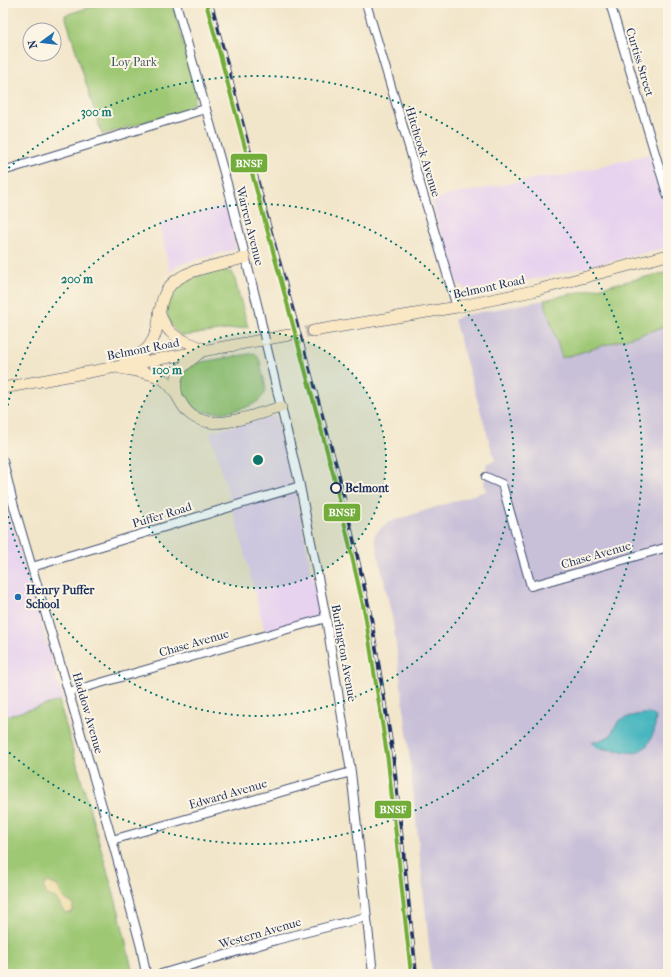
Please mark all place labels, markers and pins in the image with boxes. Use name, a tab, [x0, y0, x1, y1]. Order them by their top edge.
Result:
centre of rings	[251, 453, 265, 467]
place label: Belmont	[345, 481, 390, 495]
marker: Belmont	[330, 482, 342, 494]
place label: Henry Puffer School	[26, 583, 95, 611]
marker: Henry Puffer School	[13, 592, 23, 602]

